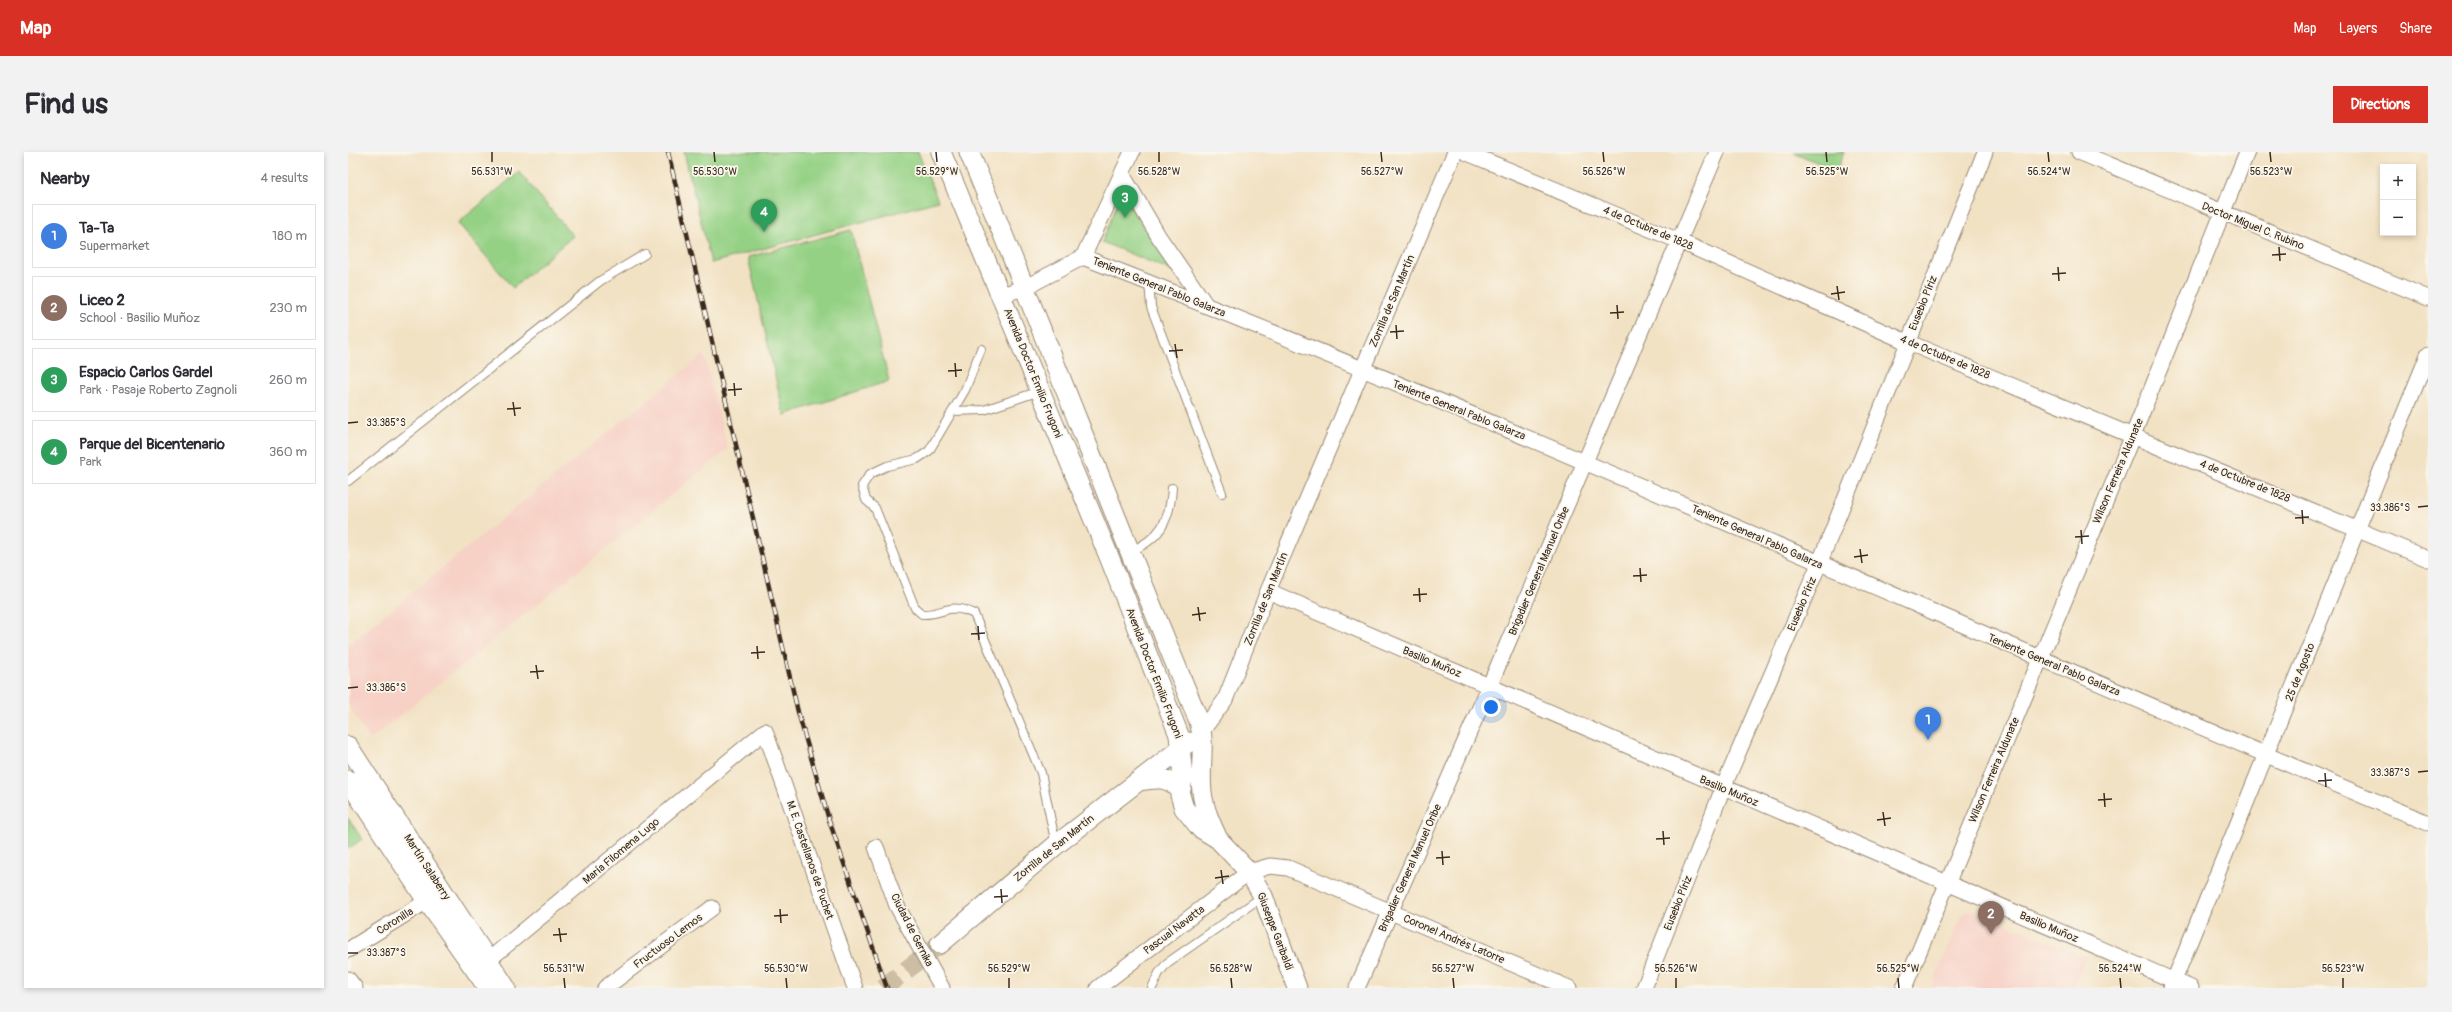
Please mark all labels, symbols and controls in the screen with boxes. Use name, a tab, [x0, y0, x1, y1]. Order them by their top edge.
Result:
text: Map	[20, 16, 51, 40]
text: Map	[2294, 20, 2317, 37]
text: Layers	[2339, 20, 2377, 37]
text: Share	[2399, 20, 2432, 37]
button: Directions	[2333, 86, 2428, 123]
text: Find us	[24, 87, 108, 122]
map controls	[2380, 164, 2416, 236]
button: +	[2380, 164, 2416, 200]
text: 56.531°W	[471, 166, 513, 178]
text: 56.530°W	[693, 166, 738, 178]
text: 56.529°W	[916, 166, 959, 178]
text: 56.528°W	[1138, 166, 1181, 178]
text: 56.527°W	[1361, 166, 1404, 178]
text: 56.526°W	[1582, 166, 1626, 178]
text: 56.525°W	[1806, 166, 1849, 178]
text: 56.524°W	[2027, 166, 2071, 178]
text: 56.523°W	[2250, 166, 2293, 178]
text: Nearby	[40, 168, 89, 189]
text: 4 results	[261, 170, 308, 186]
pin: 3	[1112, 185, 1138, 218]
pin: 4	[751, 199, 777, 232]
street label: Doctor Miguel C. Rubino	[2200, 199, 2306, 253]
button: −	[2380, 200, 2416, 236]
street label: 4 de Octubre de 1828	[1601, 203, 1695, 253]
text: Ta-Ta	[79, 219, 114, 238]
text: 1	[51, 228, 57, 244]
text: 180 m	[272, 228, 307, 244]
text: Supermarket	[79, 238, 150, 254]
street label: Zorrilla de San Martín	[1367, 253, 1417, 349]
street label: Teniente General Pablo Galarza	[1090, 254, 1228, 320]
street label: Eusebio Píriz	[1906, 273, 1940, 332]
text: Liceo 2	[79, 291, 125, 310]
text: 2	[50, 300, 58, 316]
text: 230 m	[270, 300, 307, 316]
street label: Avenida Doctor Emilio Frugoni	[1001, 306, 1065, 440]
text: School · Basilio Muñoz	[79, 310, 200, 326]
street label: 4 de Octubre de 1828	[1898, 332, 1992, 382]
text: Espacio Carlos Gardel	[79, 363, 213, 382]
text: 3	[50, 372, 58, 388]
text: 260 m	[269, 372, 307, 388]
street label: Teniente General Pablo Galarza	[1390, 377, 1528, 443]
text: Park · Pasaje Roberto Zagnoli	[79, 382, 237, 398]
street label: Wilson Ferreira Aldunate	[2090, 416, 2146, 526]
text: 33.385°S	[366, 417, 406, 429]
text: Parque del Bicentenario	[79, 435, 225, 454]
text: 4	[50, 444, 58, 460]
text: 360 m	[269, 444, 307, 460]
text: Park	[79, 454, 102, 470]
street label: 4 de Octubre de 1828	[2198, 457, 2293, 505]
street label: Teniente General Pablo Galarza	[1689, 502, 1825, 572]
text: 33.386°S	[2370, 502, 2410, 514]
street label: Brigadier General Manuel Oribe	[1506, 504, 1572, 637]
street label: Zorrilla de San Martín	[1241, 551, 1291, 647]
street label: Eusebio Píriz	[1785, 575, 1819, 633]
street label: Avenida Doctor Emilio Frugoni	[1123, 606, 1185, 740]
street label: Teniente General Pablo Galarza	[1986, 631, 2122, 699]
street label: 25 de Agosto	[2282, 641, 2318, 703]
street label: Basilio Muñoz	[1401, 644, 1464, 680]
text: 33.386°S	[366, 682, 406, 694]
your location	[1481, 697, 1501, 717]
pin: 1	[1915, 707, 1941, 740]
street label: Wilson Ferreira Aldunate	[1966, 715, 2022, 825]
text: 33.387°S	[2370, 767, 2410, 779]
street label: Basilio Muñoz	[1698, 773, 1761, 809]
street label: M. E. Castellanos de Puchet	[784, 799, 837, 922]
street label: Brigadier General Manuel Oribe	[1376, 802, 1444, 934]
street label: Zorrilla de San Martín	[1011, 812, 1097, 884]
street label: María Filomena Lugo	[580, 815, 662, 887]
street label: Martín Salaberry	[401, 832, 453, 903]
street label: Eusebio Píriz	[1661, 873, 1695, 932]
street label: Giuseppe Garibaldi	[1254, 890, 1296, 972]
street label: Ciudad de Gernika	[888, 891, 936, 969]
pin: 2	[1978, 901, 2004, 934]
street label: Pascual Navatta	[1141, 903, 1207, 957]
street label: Coronilla	[374, 905, 416, 937]
street label: Basilio Muñoz	[2018, 909, 2081, 945]
street label: Fructuoso Lemos	[631, 911, 705, 971]
street label: Coronel Andrés Latorre	[1401, 912, 1507, 967]
text: 33.387°S	[366, 947, 406, 959]
text: 56.531°W	[543, 963, 585, 975]
text: 56.530°W	[764, 963, 809, 975]
text: 56.529°W	[988, 963, 1031, 975]
text: 56.528°W	[1210, 963, 1253, 975]
text: 56.527°W	[1432, 963, 1475, 975]
text: 56.526°W	[1654, 963, 1698, 975]
text: 56.525°W	[1877, 963, 1920, 975]
text: 56.524°W	[2098, 963, 2142, 975]
text: 56.523°W	[2322, 963, 2365, 975]

